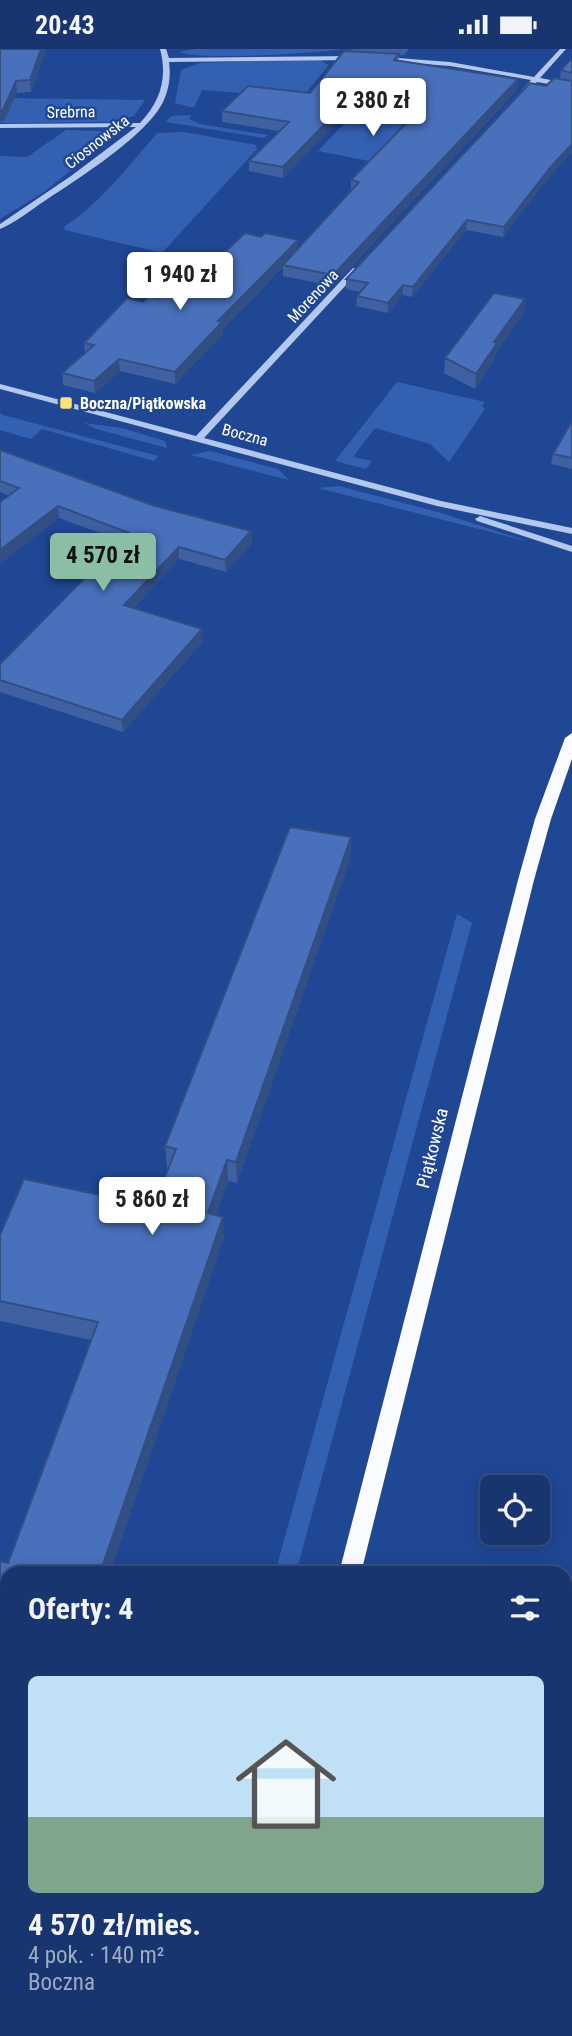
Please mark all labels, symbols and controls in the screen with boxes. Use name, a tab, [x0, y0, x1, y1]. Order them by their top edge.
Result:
text: 20:43	[35, 10, 95, 40]
pin: 2 380 zł	[301, 78, 445, 138]
text: 2 380 zł	[336, 87, 410, 114]
street label: Srebrna	[46, 102, 96, 122]
street label: Ciosnowska	[61, 111, 133, 173]
pin: 1 940 zł	[108, 253, 252, 312]
text: 1 940 zł	[143, 261, 217, 288]
street label: Morenowa	[283, 265, 343, 327]
place label: Boczna/Piątkowska	[80, 394, 206, 413]
marker: Boczna/Piątkowska	[58, 395, 74, 411]
street label: Boczna	[220, 420, 270, 450]
pin: 4 570 zł	[31, 533, 175, 593]
text: 4 570 zł	[66, 542, 140, 569]
street label: Piątkowska	[412, 1106, 452, 1190]
pin: 5 860 zł	[80, 1177, 224, 1237]
text: 5 860 zł	[115, 1186, 189, 1213]
map controls	[480, 1475, 550, 1545]
button: locate	[480, 1475, 550, 1545]
icon: filters	[506, 1589, 544, 1627]
text: Oferty: 4	[28, 1591, 133, 1626]
icon: home	[223, 1721, 349, 1847]
text: 4 570 zł/mies.	[28, 1907, 201, 1942]
text: 4 pok. · 140 m²	[28, 1942, 164, 1969]
text: Boczna	[28, 1969, 95, 1996]

